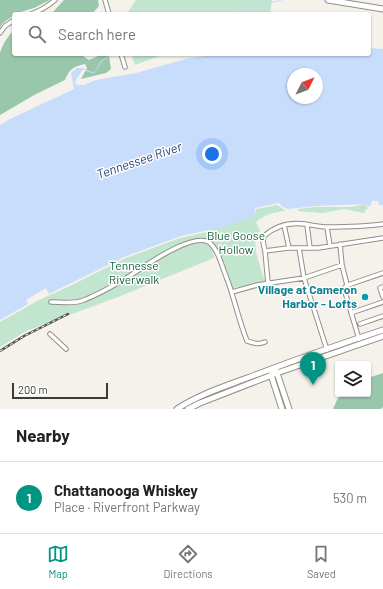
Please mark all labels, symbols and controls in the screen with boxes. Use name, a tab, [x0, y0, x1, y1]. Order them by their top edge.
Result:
search box	[12, 12, 371, 56]
icon: search	[26, 23, 48, 45]
text: Search here	[58, 25, 136, 43]
north arrow	[287, 68, 323, 104]
water label: Tennessee River	[94, 138, 184, 182]
your location	[202, 144, 222, 164]
park label: Blue Goose Hollow	[207, 228, 265, 256]
park label: Tennesse Riverwalk	[109, 258, 159, 286]
place label: Village at Cameron Harbor - Lofts	[258, 282, 357, 310]
marker: Village at Cameron Harbor - Lofts	[360, 292, 370, 302]
pin: 1	[300, 352, 326, 385]
map controls	[335, 361, 371, 397]
button: layers	[335, 361, 371, 397]
scale bar	[12, 381, 108, 400]
text: 200 m	[18, 383, 48, 396]
text: Nearby	[16, 425, 70, 445]
text: Chattanooga Whiskey	[54, 481, 198, 499]
text: 1	[27, 490, 31, 506]
text: 530 m	[333, 490, 367, 506]
text: Place · Riverfront Parkway	[54, 499, 200, 515]
tab: Map	[47, 543, 69, 580]
tab: Directions	[163, 543, 213, 580]
tab: Saved	[307, 543, 336, 580]

